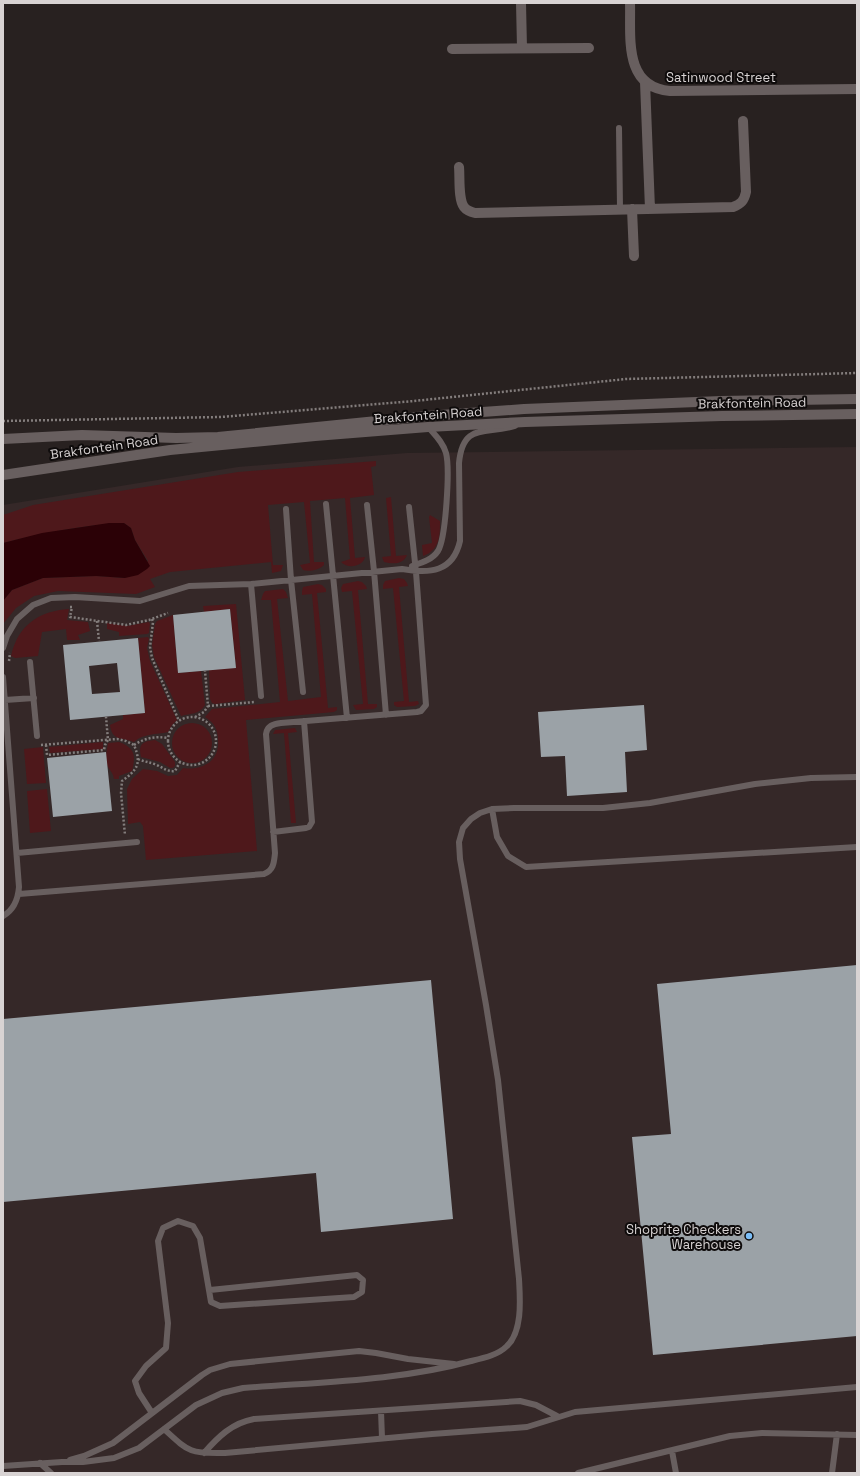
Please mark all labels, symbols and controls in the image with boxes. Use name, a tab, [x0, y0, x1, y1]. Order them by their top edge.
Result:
street label: Satinwood Street	[666, 69, 776, 86]
street label: Brakfontein Road	[697, 394, 807, 412]
street label: Brakfontein Road	[373, 403, 483, 427]
street label: Brakfontein Road	[49, 431, 159, 463]
place label: Shoprite Checkers Warehouse	[626, 1221, 741, 1253]
marker: Shoprite Checkers Warehouse	[744, 1231, 754, 1241]

